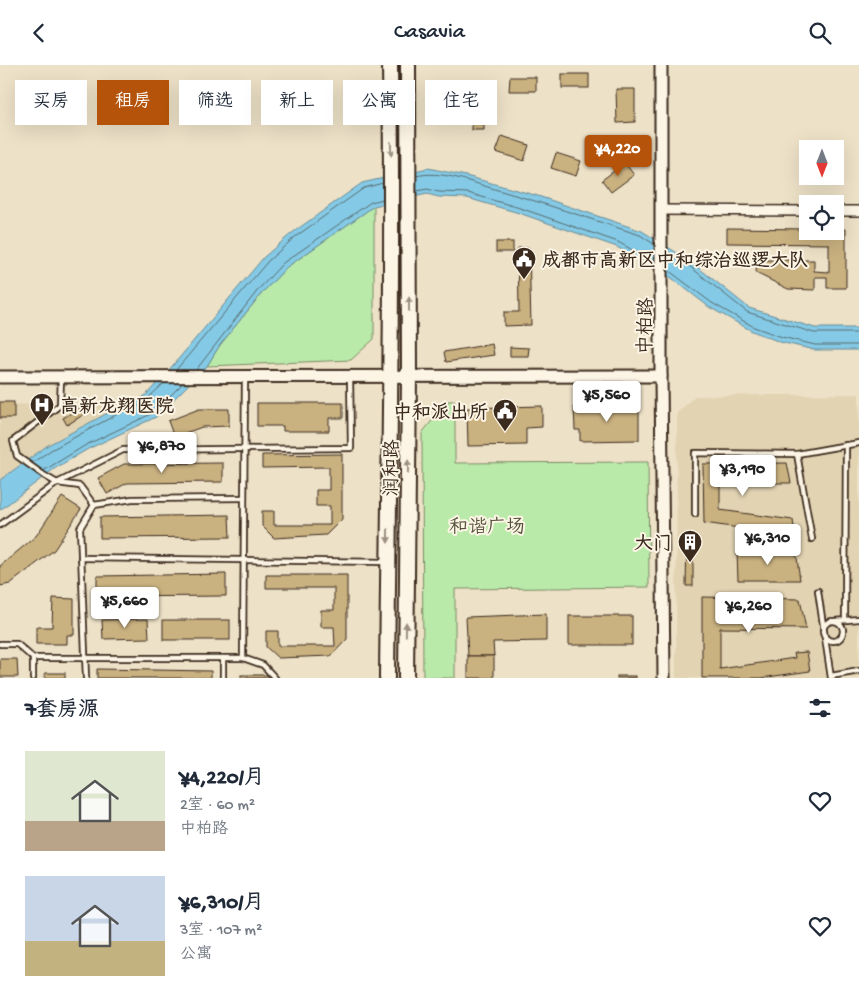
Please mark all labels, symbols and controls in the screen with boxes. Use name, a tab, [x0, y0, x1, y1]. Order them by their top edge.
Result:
icon: back	[25, 19, 53, 47]
icon: search	[806, 19, 834, 47]
text: Casavia	[394, 20, 465, 46]
chip: 买房	[15, 80, 87, 125]
chip: 租房	[97, 80, 169, 125]
chip: 筛选	[179, 80, 251, 125]
chip: 新上	[261, 80, 333, 125]
chip: 公寓	[343, 80, 415, 125]
chip: 住宅	[425, 80, 497, 125]
pin: ¥4,220	[577, 135, 659, 177]
north arrow	[799, 140, 844, 185]
map controls	[799, 140, 844, 240]
one-way arrow	[387, 141, 395, 157]
text: ¥4,220	[596, 141, 640, 160]
button: locate	[799, 195, 844, 240]
public building icon: 成都市高新区中和综治巡逻大队	[511, 246, 537, 280]
place label: 成都市高新区中和综治巡逻大队	[542, 250, 808, 274]
one-way arrow	[405, 296, 413, 312]
street label: 中柏路	[635, 297, 659, 355]
pin: ¥5,560	[566, 381, 648, 423]
text: ¥5,560	[584, 387, 630, 406]
hospital icon: 高新龙翔医院	[29, 392, 55, 426]
place label: 高新龙翔医院	[60, 396, 174, 420]
public building icon: 中和派出所	[492, 398, 518, 432]
place label: 中和派出所	[393, 402, 488, 426]
pin: ¥6,870	[121, 431, 203, 474]
text: ¥6,870	[139, 438, 185, 457]
street label: 润和路	[381, 439, 405, 497]
pin: ¥3,190	[702, 455, 784, 497]
one-way arrow	[404, 459, 412, 475]
text: ¥3,190	[721, 461, 765, 480]
park label: 和谐广场	[449, 516, 525, 540]
pin: ¥6,310	[727, 523, 809, 566]
one-way arrow	[384, 528, 392, 544]
building icon: 大门	[677, 529, 703, 563]
text: ¥6,310	[746, 530, 790, 549]
place label: 大门	[634, 533, 672, 557]
pin: ¥5,660	[84, 587, 166, 629]
pin: ¥6,260	[708, 591, 790, 634]
text: ¥5,660	[102, 593, 148, 612]
text: ¥6,260	[726, 598, 772, 617]
one-way arrow	[403, 621, 411, 637]
icon: filters	[806, 694, 834, 722]
text: 7套房源	[25, 699, 99, 724]
text: ¥4,220/月	[180, 767, 265, 792]
icon: home	[65, 771, 125, 831]
icon: heart	[806, 787, 834, 815]
text: 2室 · 60 m²	[180, 797, 255, 816]
text: 中柏路	[180, 821, 228, 840]
text: ¥6,310/月	[180, 892, 264, 917]
icon: home	[65, 896, 125, 956]
icon: heart	[806, 912, 834, 940]
text: 3室 · 107 m²	[180, 922, 262, 941]
text: 公寓	[180, 946, 212, 965]

